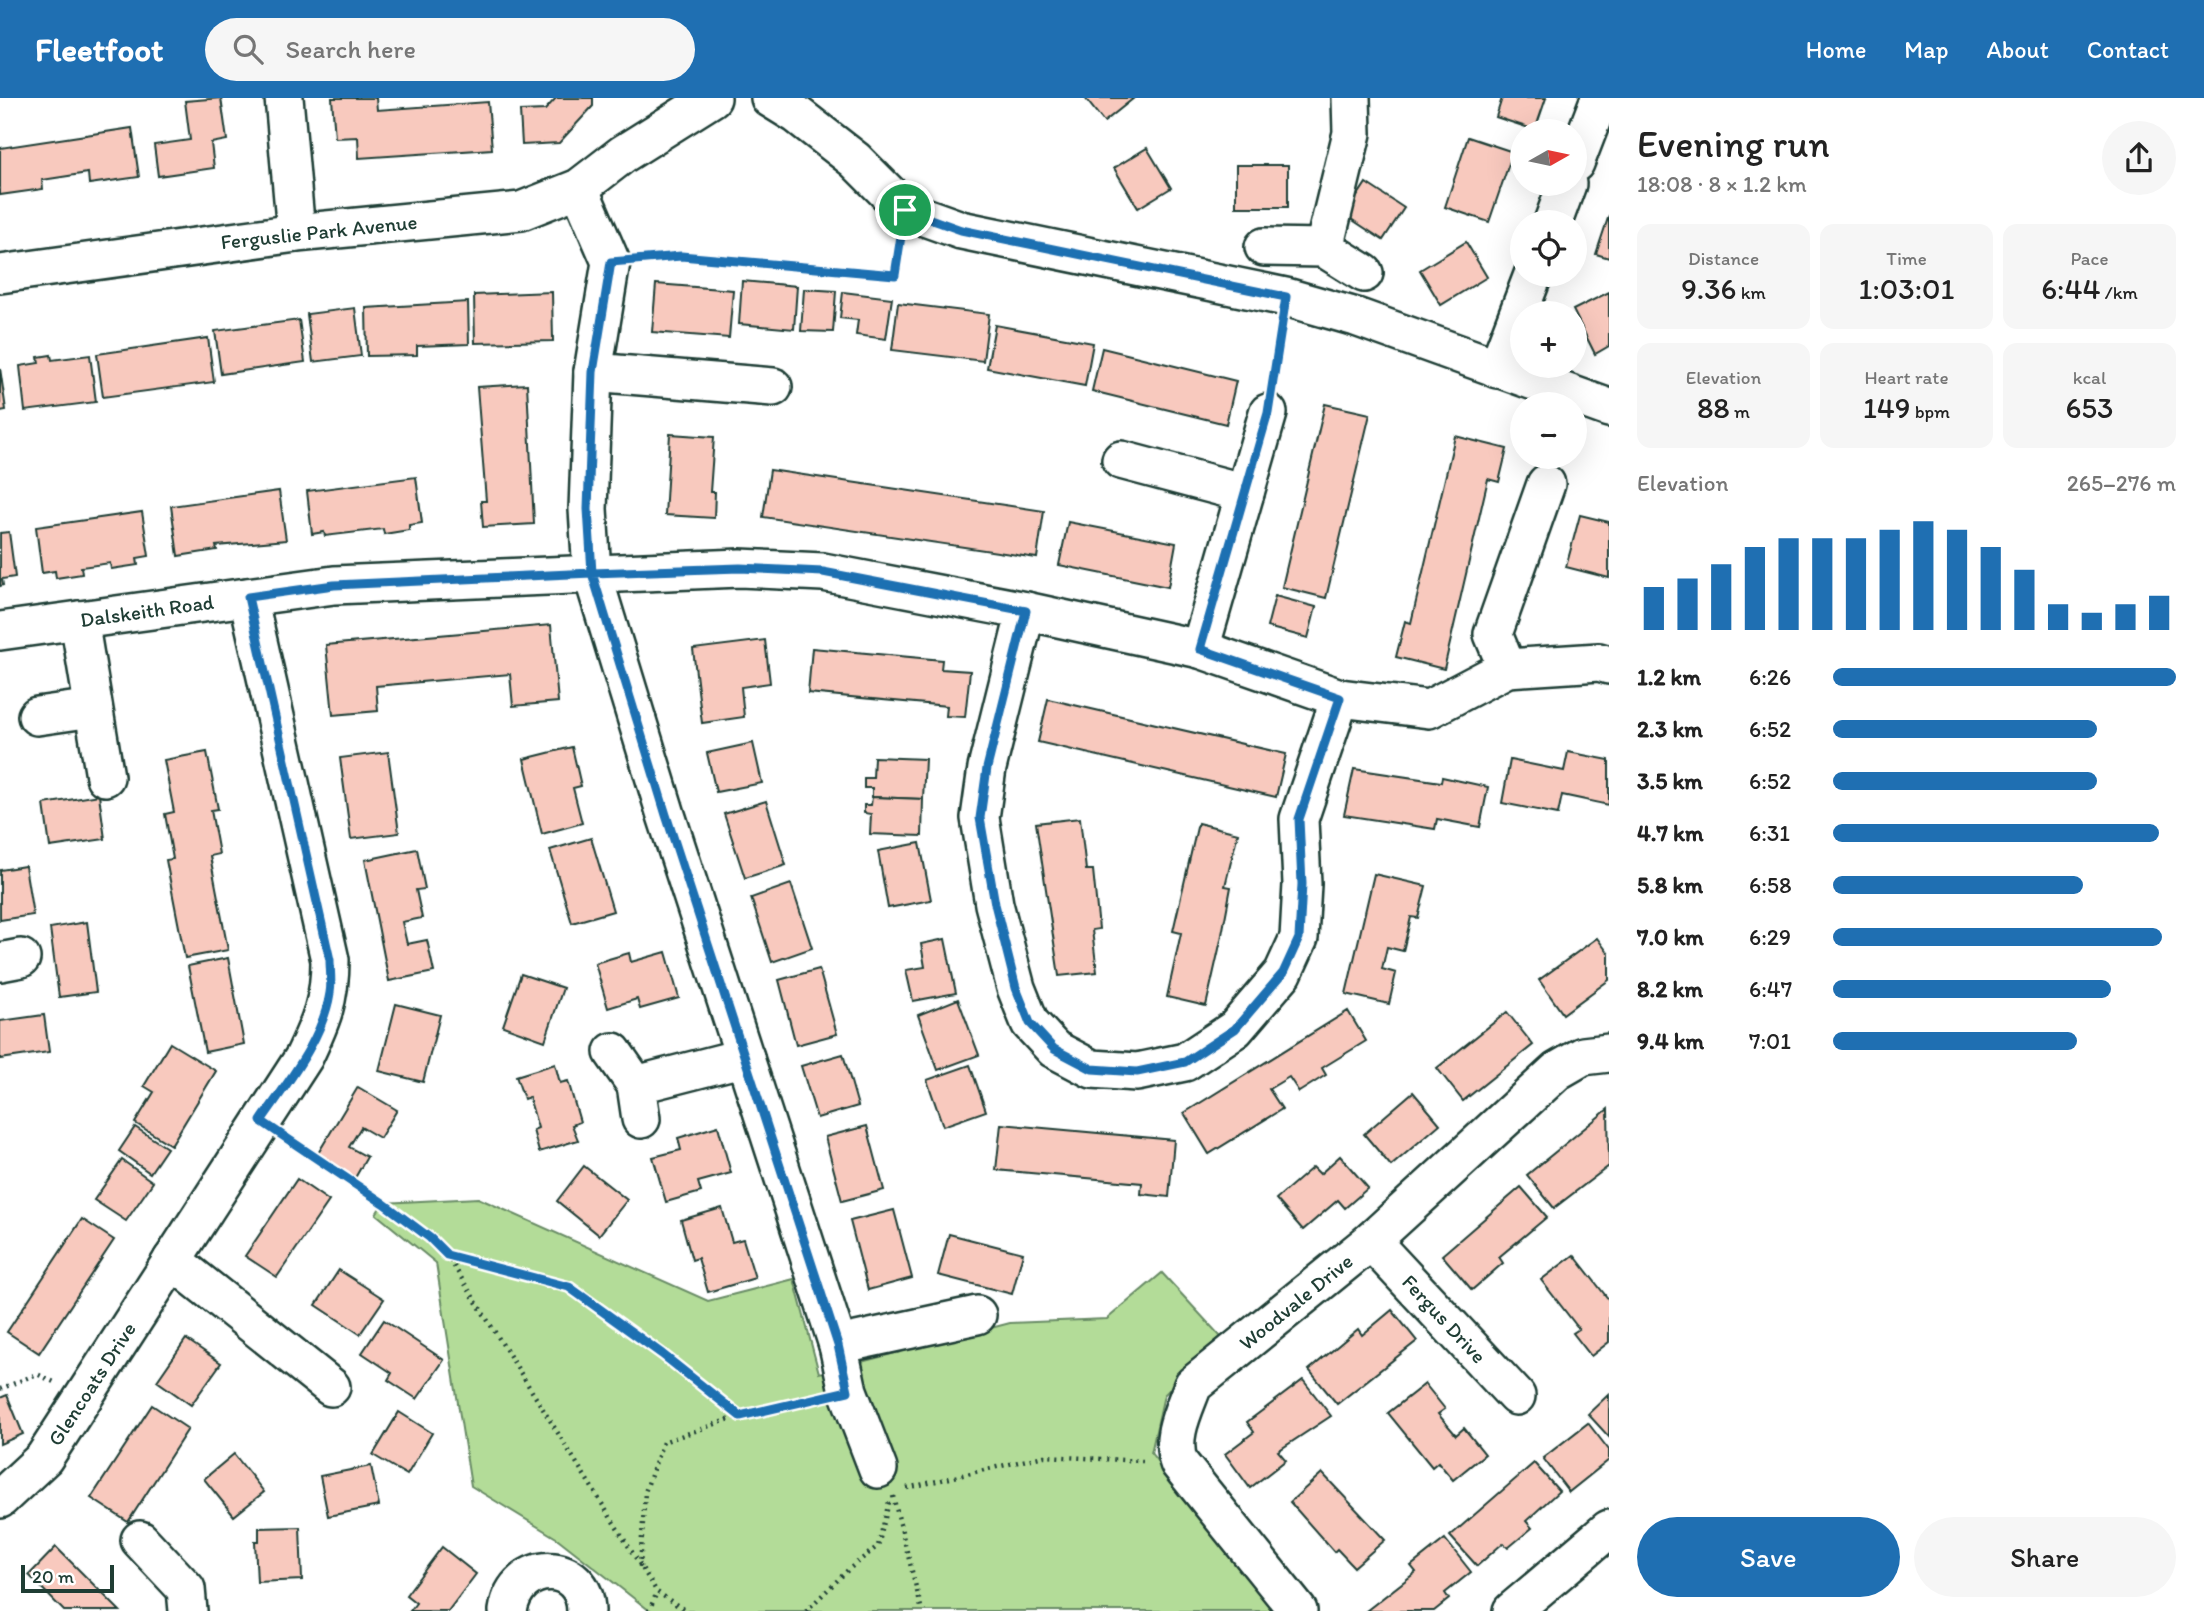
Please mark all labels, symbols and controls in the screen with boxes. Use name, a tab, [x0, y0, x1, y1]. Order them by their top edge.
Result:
search box	[205, 18, 695, 81]
text: Fleetfoot	[35, 30, 163, 69]
icon: search	[229, 30, 267, 68]
text: Search here	[285, 33, 416, 65]
text: Home	[1806, 35, 1866, 64]
text: Map	[1904, 35, 1948, 64]
text: About	[1986, 35, 2049, 64]
text: Contact	[2087, 35, 2169, 64]
north arrow	[1510, 119, 1587, 196]
map controls	[1510, 119, 1587, 469]
text: Evening run	[1637, 121, 1830, 167]
button: share	[2102, 121, 2176, 195]
text: 18:08 · 8 × 1.2 km	[1637, 170, 1807, 198]
pin	[875, 180, 935, 240]
icon: arrive	[886, 191, 924, 229]
street label: Ferguslie Park Avenue	[219, 209, 419, 254]
button: locate	[1510, 210, 1587, 287]
text: Distance	[1688, 247, 1759, 270]
text: Time	[1886, 247, 1927, 270]
text: Pace	[2070, 247, 2109, 270]
text: 9.36	[1681, 270, 1736, 307]
text: 1:03:01	[1859, 270, 1954, 307]
text: 6:44	[2041, 270, 2100, 307]
text: km	[1736, 281, 1766, 304]
text: /km	[2100, 281, 2138, 304]
button: +	[1510, 301, 1587, 378]
text: Elevation	[1686, 366, 1761, 389]
text: Heart rate	[1864, 366, 1949, 389]
text: kcal	[2073, 366, 2106, 389]
text: 88	[1697, 389, 1730, 426]
text: 149	[1863, 389, 1911, 426]
text: 653	[2066, 389, 2113, 426]
button: −	[1510, 392, 1587, 469]
text: m	[1730, 400, 1750, 423]
text: bpm	[1911, 400, 1950, 423]
text: Elevation	[1637, 469, 1728, 497]
text: 265–276 m	[2067, 469, 2176, 497]
street label: Dalskeith Road	[78, 589, 216, 632]
text: 1.2 km	[1637, 663, 1701, 691]
text: 6:26	[1749, 663, 1791, 691]
text: 2.3 km	[1637, 715, 1703, 743]
text: 6:52	[1749, 715, 1791, 743]
text: 3.5 km	[1637, 767, 1703, 795]
text: 6:52	[1749, 767, 1791, 795]
text: 4.7 km	[1637, 819, 1703, 847]
text: 6:31	[1749, 819, 1790, 847]
text: 5.8 km	[1637, 871, 1703, 899]
text: 6:58	[1749, 871, 1791, 899]
text: 7.0 km	[1637, 923, 1704, 951]
text: 6:29	[1749, 923, 1791, 951]
text: 8.2 km	[1637, 975, 1703, 1003]
text: 6:47	[1749, 975, 1792, 1003]
text: 9.4 km	[1637, 1027, 1704, 1055]
text: 7:01	[1749, 1027, 1791, 1055]
street label: Woodvale Drive	[1234, 1248, 1358, 1355]
street label: Fergus Drive	[1397, 1269, 1492, 1368]
street label: Glencoats Drive	[42, 1317, 141, 1450]
button: Save	[1637, 1517, 1900, 1597]
button: Share	[1914, 1517, 2176, 1597]
scale bar	[21, 1562, 114, 1594]
text: 20 m	[32, 1565, 74, 1588]

